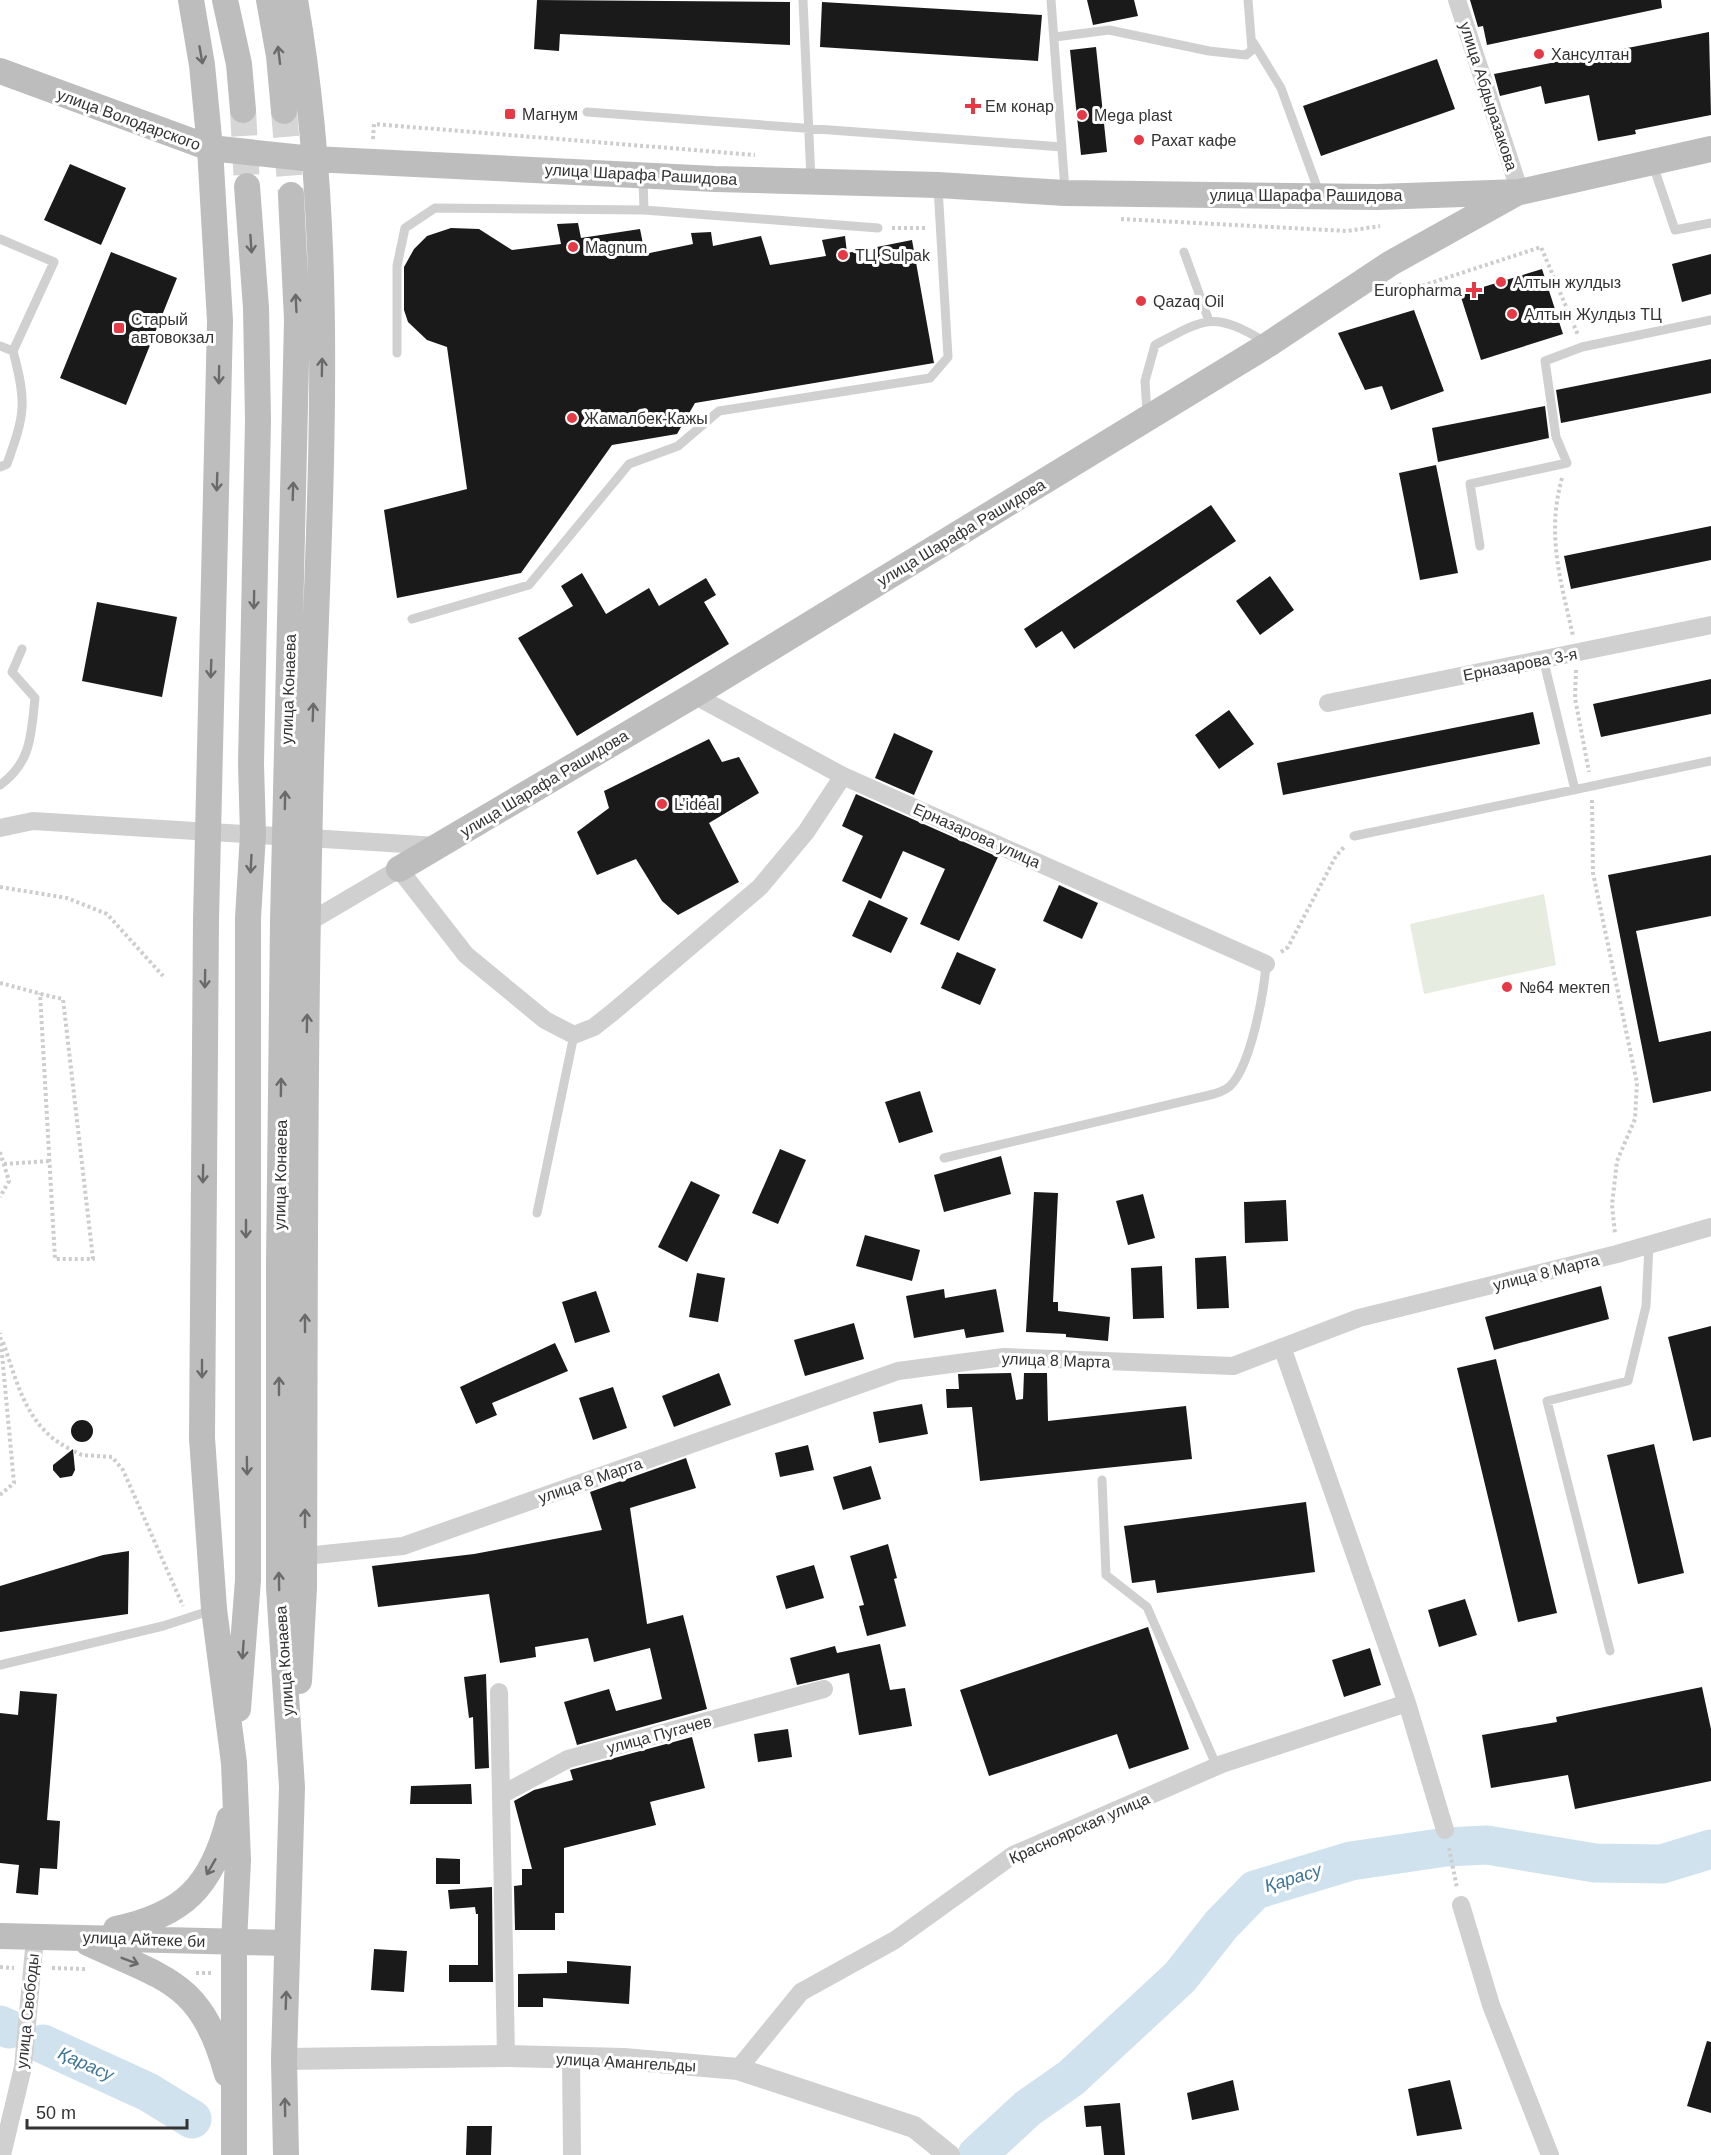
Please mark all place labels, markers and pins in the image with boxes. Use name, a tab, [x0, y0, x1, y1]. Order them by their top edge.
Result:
place label: Хансултан	[1551, 46, 1629, 63]
marker: Хансултан	[1532, 47, 1546, 61]
place label: Ем конар	[985, 98, 1054, 115]
marker: Ем конар	[966, 99, 980, 113]
place label: Магнум	[522, 106, 578, 123]
marker: Магнум	[503, 107, 517, 121]
place label: Mega plast	[1094, 107, 1173, 124]
marker: Mega plast	[1075, 108, 1089, 122]
place label: Рахат кафе	[1151, 132, 1237, 149]
marker: Рахат кафе	[1132, 133, 1146, 147]
place label: Magnum	[585, 239, 647, 256]
marker: Magnum	[566, 240, 580, 254]
place label: ТЦ Sulpak	[855, 247, 931, 264]
marker: ТЦ Sulpak	[836, 248, 850, 262]
place label: Алтын жулдыз	[1513, 274, 1621, 291]
marker: Алтын жулдыз	[1494, 275, 1508, 289]
place label: Europharma	[1374, 282, 1462, 299]
marker: Europharma	[1467, 283, 1481, 297]
place label: Qazaq Oil	[1153, 293, 1224, 310]
marker: Qazaq Oil	[1134, 294, 1148, 308]
place label: Алтын Жулдыз ТЦ	[1524, 306, 1662, 323]
marker: Алтын Жулдыз ТЦ	[1505, 307, 1519, 321]
place label: Старый автовокзал	[131, 311, 214, 346]
marker: Старый автовокзал	[112, 321, 126, 335]
place label: Жамалбек-Кажы	[584, 410, 708, 427]
marker: Жамалбек-Кажы	[565, 411, 579, 425]
place label: L’idéal	[674, 796, 719, 813]
marker: L’idéal	[655, 797, 669, 811]
place label: №64 мектеп	[1519, 979, 1610, 996]
marker: №64 мектеп	[1500, 980, 1514, 994]

